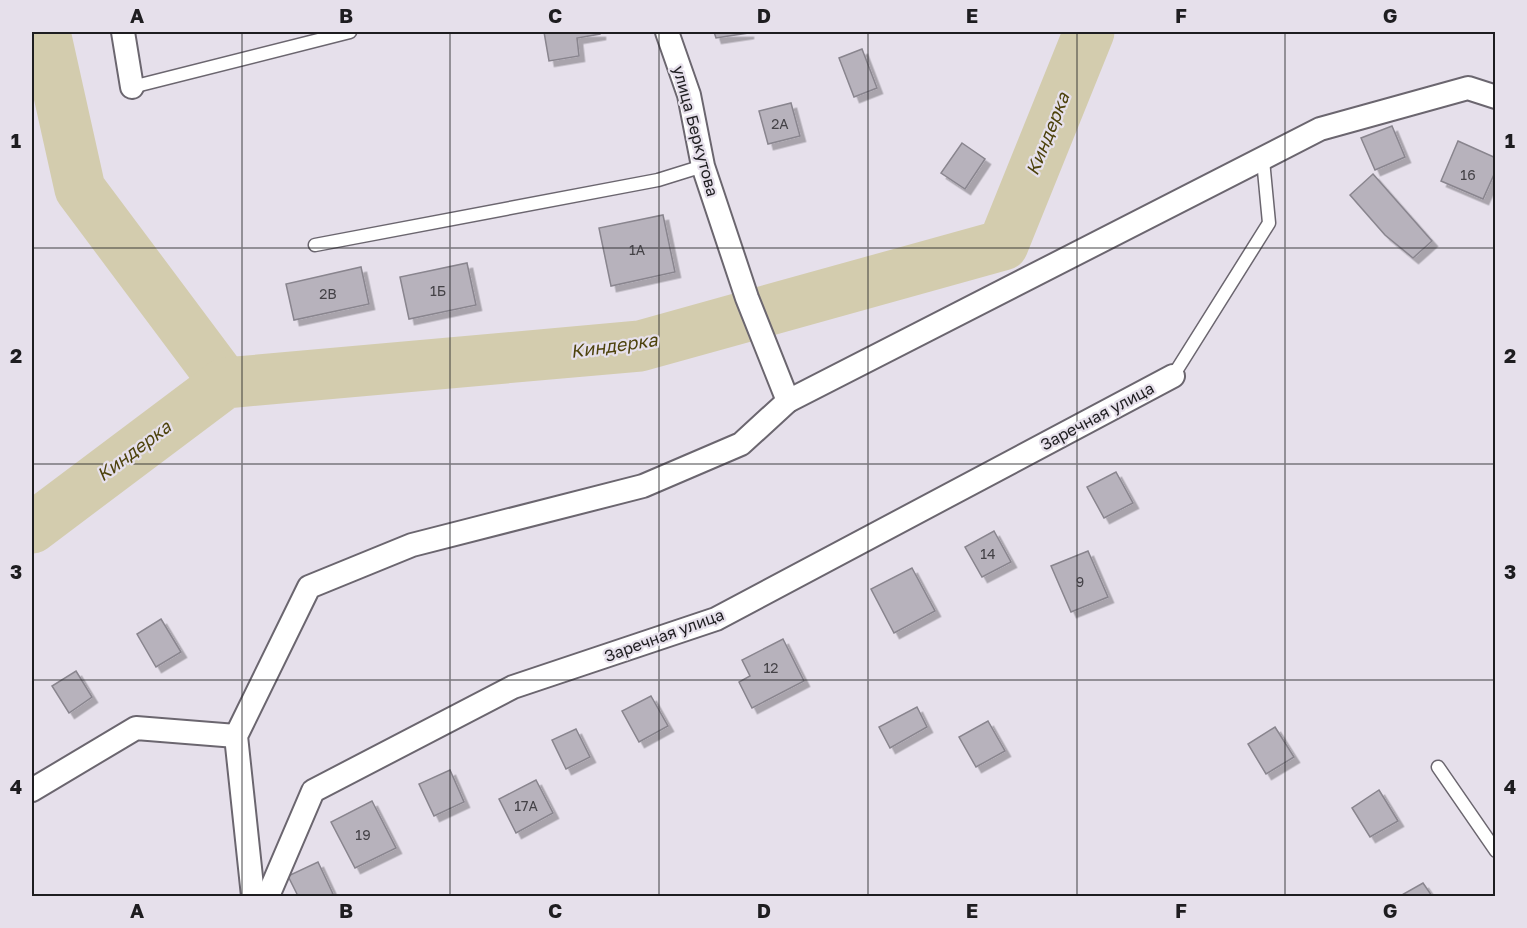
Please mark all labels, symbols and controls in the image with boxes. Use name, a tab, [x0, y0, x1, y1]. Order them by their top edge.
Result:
text: A	[130, 3, 144, 27]
text: B	[339, 3, 353, 27]
text: C	[548, 3, 562, 27]
text: D	[757, 3, 771, 27]
text: E	[966, 3, 978, 27]
text: F	[1175, 3, 1187, 27]
text: G	[1383, 3, 1397, 27]
street label: улица Беркутова	[669, 63, 723, 199]
water label: Киндерка	[1021, 88, 1074, 178]
house number: 2А	[771, 115, 789, 132]
text: 1	[11, 128, 21, 152]
text: 1	[1505, 128, 1515, 152]
house number: 16	[1460, 166, 1476, 183]
house number: 1А	[629, 241, 646, 258]
house number: 1Б	[430, 282, 446, 299]
house number: 2В	[319, 285, 337, 302]
water label: Киндерка	[569, 328, 659, 362]
text: 2	[10, 343, 22, 367]
text: 2	[1504, 343, 1516, 367]
street label: Заречная улица	[1037, 378, 1157, 454]
water label: Киндерка	[92, 415, 176, 485]
house number: 14	[980, 545, 996, 562]
text: 3	[10, 559, 22, 583]
text: 3	[1504, 559, 1516, 583]
house number: 9	[1076, 573, 1084, 590]
street label: Заречная улица	[601, 604, 727, 666]
house number: 12	[764, 659, 778, 676]
text: 4	[10, 774, 22, 798]
text: 4	[1504, 774, 1516, 798]
house number: 17А	[514, 797, 538, 814]
house number: 19	[355, 826, 371, 843]
text: A	[130, 898, 144, 922]
text: B	[339, 898, 353, 922]
text: C	[548, 898, 562, 922]
text: D	[757, 898, 771, 922]
text: E	[966, 898, 978, 922]
text: F	[1175, 898, 1187, 922]
text: G	[1383, 898, 1397, 922]

